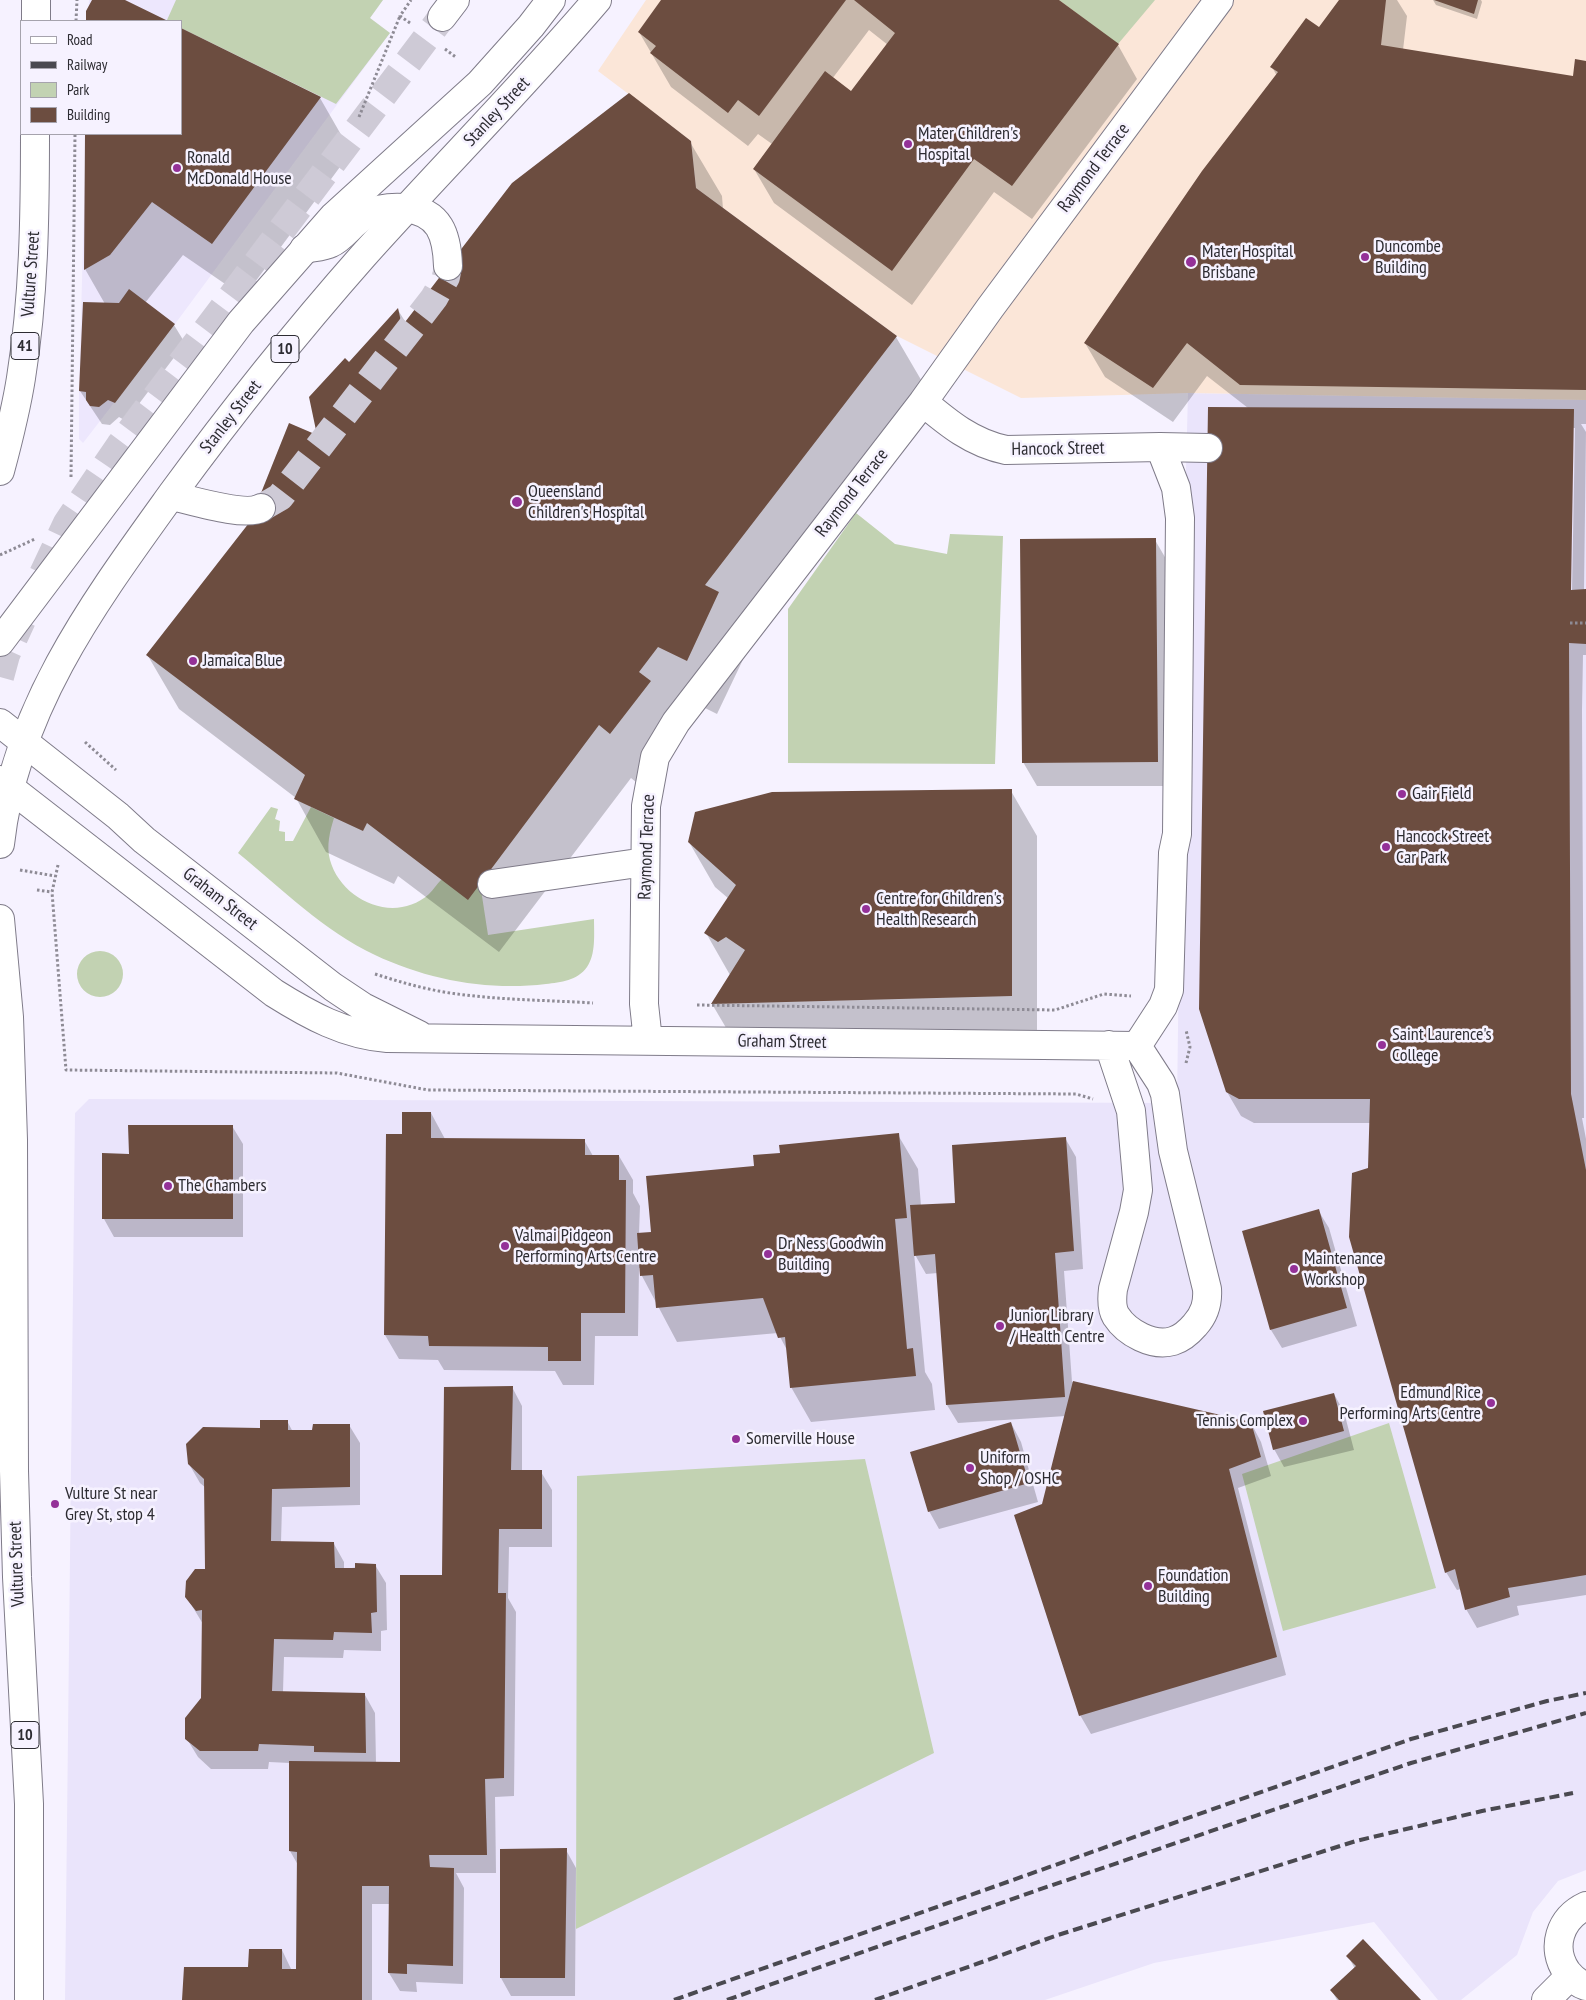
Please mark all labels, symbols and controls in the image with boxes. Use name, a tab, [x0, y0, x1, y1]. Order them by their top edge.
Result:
legend	[20, 20, 182, 135]
text: Road	[67, 30, 93, 49]
text: Railway	[67, 55, 107, 74]
street label: Stanley Street	[459, 73, 535, 151]
text: Park	[67, 80, 89, 99]
text: Building	[67, 105, 110, 124]
street label: Raymond Terrace	[1054, 119, 1134, 217]
place label: Mater Children's Hospital	[918, 123, 1018, 166]
marker: Mater Children's Hospital	[902, 138, 914, 150]
place label: Ronald McDonald House	[187, 147, 292, 190]
marker: Ronald McDonald House	[171, 162, 183, 174]
street label: Vulture Street	[17, 230, 45, 318]
place label: Duncombe Building	[1375, 236, 1441, 278]
place label: Mater Hospital Brisbane	[1202, 241, 1293, 284]
marker: Duncombe Building	[1359, 251, 1371, 263]
marker: Mater Hospital Brisbane	[1184, 255, 1198, 269]
road number: 41	[11, 332, 39, 360]
road number: 10	[271, 336, 299, 362]
street label: Stanley Street	[196, 376, 266, 458]
street label: Hancock Street	[1011, 437, 1105, 461]
street label: Raymond Terrace	[811, 445, 893, 541]
place label: Queensland Children's Hospital	[528, 481, 644, 524]
marker: Queensland Children's Hospital	[510, 495, 524, 509]
place label: Jamaica Blue	[203, 650, 283, 672]
marker: Jamaica Blue	[187, 655, 199, 667]
place label: Gair Field	[1412, 783, 1471, 805]
marker: Gair Field	[1396, 788, 1408, 800]
street label: Raymond Terrace	[634, 794, 660, 900]
place label: Hancock Street Car Park	[1396, 826, 1489, 869]
marker: Hancock Street Car Park	[1380, 841, 1392, 853]
street label: Graham Street	[178, 863, 262, 935]
place label: Centre for Children's Health Research	[876, 888, 1002, 931]
marker: Centre for Children's Health Research	[860, 903, 872, 915]
place label: Saint Laurence's College	[1392, 1024, 1492, 1066]
street label: Graham Street	[737, 1030, 827, 1054]
marker: Saint Laurence's College	[1376, 1039, 1388, 1051]
place label: The Chambers	[178, 1175, 267, 1197]
marker: The Chambers	[162, 1180, 174, 1192]
place label: Valmai Pidgeon Performing Arts Centre	[515, 1225, 656, 1268]
place label: Dr Ness Goodwin Building	[778, 1233, 884, 1276]
marker: Valmai Pidgeon Performing Arts Centre	[499, 1240, 511, 1252]
marker: Dr Ness Goodwin Building	[762, 1248, 774, 1260]
place label: Maintenance Workshop	[1304, 1248, 1383, 1290]
marker: Maintenance Workshop	[1288, 1263, 1300, 1275]
place label: Junior Library / Health Centre	[1010, 1305, 1105, 1348]
marker: Junior Library / Health Centre	[994, 1320, 1006, 1332]
place label: Edmund Rice Performing Arts Centre	[1340, 1382, 1481, 1425]
marker: Edmund Rice Performing Arts Centre	[1485, 1397, 1497, 1409]
place label: Tennis Complex	[1196, 1410, 1293, 1432]
marker: Tennis Complex	[1297, 1415, 1309, 1427]
place label: Somerville House	[746, 1428, 855, 1450]
marker: Somerville House	[730, 1433, 742, 1445]
place label: Uniform Shop / OSHC	[980, 1447, 1060, 1490]
marker: Uniform Shop / OSHC	[964, 1462, 976, 1474]
place label: Vulture St near Grey St, stop 4	[65, 1483, 157, 1526]
marker: Vulture St near Grey St, stop 4	[49, 1498, 61, 1510]
street label: Vulture Street	[5, 1521, 29, 1607]
place label: Foundation Building	[1158, 1565, 1228, 1608]
marker: Foundation Building	[1142, 1580, 1154, 1592]
road number: 10	[11, 1722, 39, 1748]

